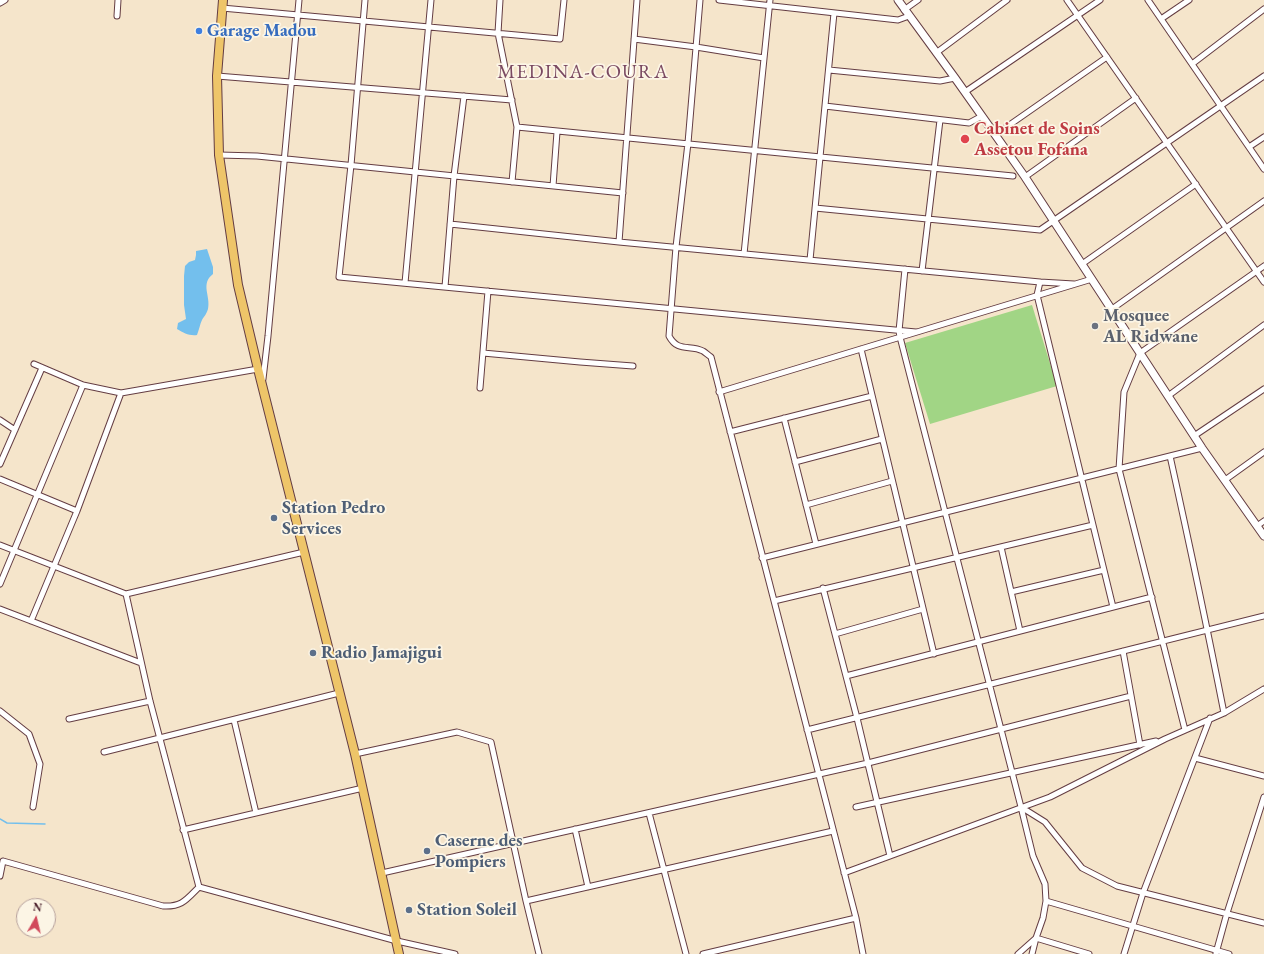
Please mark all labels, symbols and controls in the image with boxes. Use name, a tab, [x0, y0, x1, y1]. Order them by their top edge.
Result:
place label: Garage Madou	[207, 20, 316, 42]
marker: Garage Madou	[194, 26, 204, 36]
district label: MEDINA-COURA	[497, 61, 669, 85]
place label: Cabinet de Soins Assetou Fofana	[974, 118, 1100, 160]
marker: Cabinet de Soins Assetou Fofana	[959, 133, 971, 145]
place label: Mosquee AL Ridwane	[1103, 305, 1198, 348]
marker: Mosquee AL Ridwane	[1090, 321, 1100, 331]
place label: Station Pedro Services	[282, 497, 385, 540]
marker: Station Pedro Services	[269, 513, 279, 523]
place label: Radio Jamajigui	[321, 642, 442, 664]
marker: Radio Jamajigui	[308, 648, 318, 658]
place label: Caserne des Pompiers	[435, 830, 522, 872]
marker: Caserne des Pompiers	[422, 846, 432, 856]
north arrow	[16, 898, 56, 938]
place label: Station Soleil	[417, 899, 517, 921]
text: N	[32, 900, 43, 915]
marker: Station Soleil	[404, 905, 414, 915]

